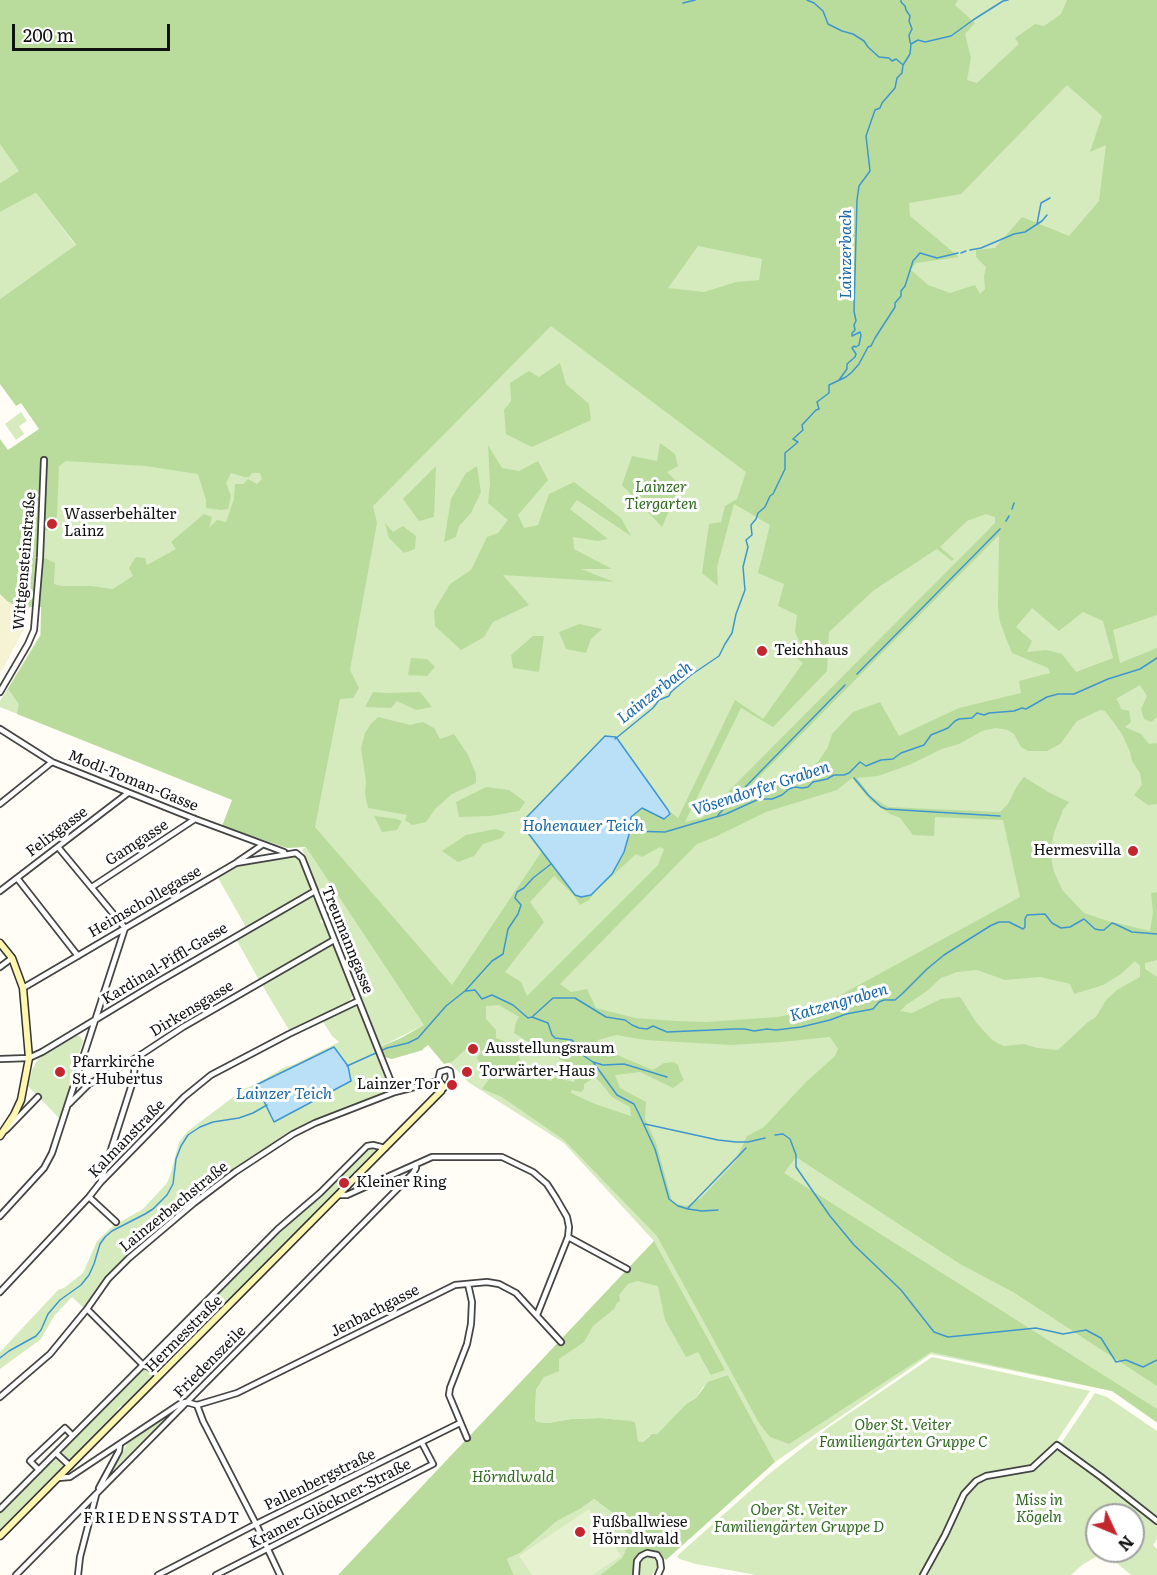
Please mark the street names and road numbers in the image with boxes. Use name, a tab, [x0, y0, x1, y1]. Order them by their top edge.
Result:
street label: Wittgensteinstraße	[10, 491, 40, 631]
street label: Modl-Toman-Gasse	[65, 747, 201, 815]
street label: Felixgasse	[23, 803, 91, 861]
street label: Gamgasse	[102, 816, 172, 870]
street label: Heimschollegasse	[85, 862, 205, 942]
street label: Treumanngasse	[317, 884, 377, 996]
street label: Kardinal-Piffl-Gasse	[99, 919, 231, 1009]
street label: Dirkensgasse	[147, 977, 237, 1041]
street label: Kalmanstraße	[85, 1096, 169, 1182]
street label: Lainzerbachstraße	[116, 1158, 232, 1256]
street label: Jenbachgasse	[328, 1281, 422, 1341]
street label: Hermesstraße	[142, 1292, 226, 1376]
street label: Friedenszeile	[170, 1322, 250, 1402]
street label: Pallenbergstraße	[261, 1445, 379, 1515]
street label: Kramer-Glöckner-Straße	[246, 1455, 414, 1553]

